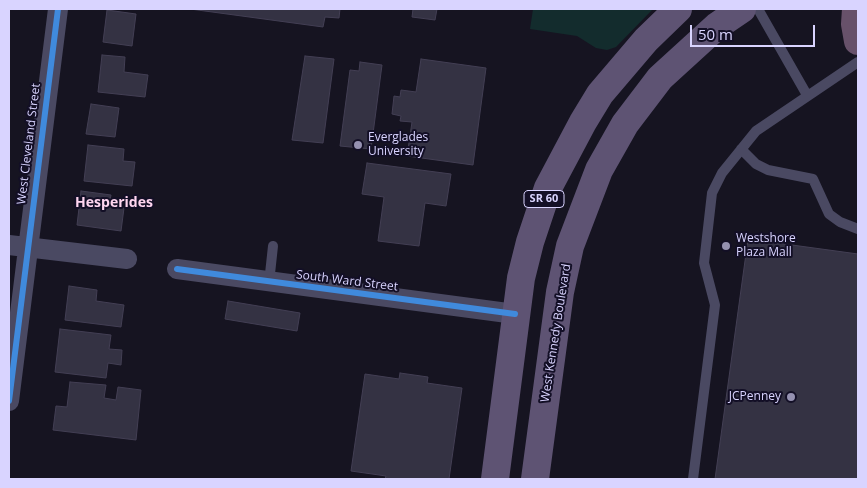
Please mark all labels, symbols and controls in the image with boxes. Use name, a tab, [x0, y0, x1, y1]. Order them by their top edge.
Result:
scale bar	[692, 15, 817, 47]
text: 50 m	[698, 24, 733, 44]
street label: West Cleveland Street	[14, 83, 44, 205]
place label: Everglades University	[368, 131, 428, 159]
marker: Everglades University	[352, 139, 364, 151]
road number: SR 60	[524, 190, 564, 208]
district label: Hesperides	[75, 195, 153, 211]
place label: Westshore Plaza Mall	[736, 232, 796, 260]
marker: Westshore Plaza Mall	[720, 240, 732, 252]
street label: West Kennedy Boulevard	[538, 263, 574, 403]
street label: South Ward Street	[295, 268, 399, 294]
place label: JCPenney	[729, 390, 781, 404]
marker: JCPenney	[785, 391, 797, 403]

